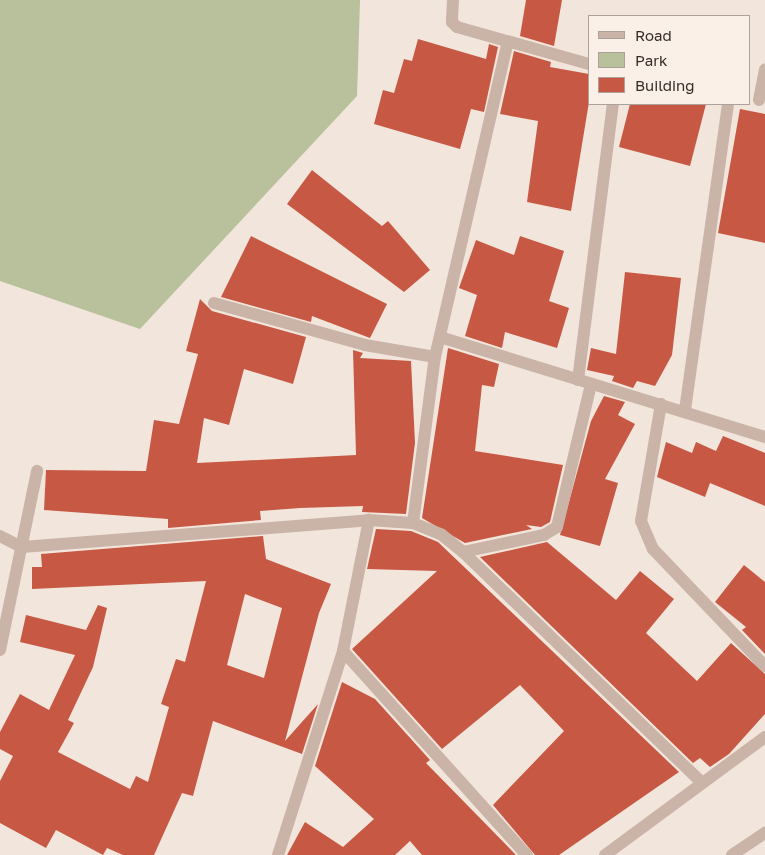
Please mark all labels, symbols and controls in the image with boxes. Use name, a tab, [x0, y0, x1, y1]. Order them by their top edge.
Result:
legend	[588, 15, 750, 105]
text: Road	[635, 26, 672, 44]
text: Park	[635, 51, 667, 69]
text: Building	[635, 76, 695, 94]

